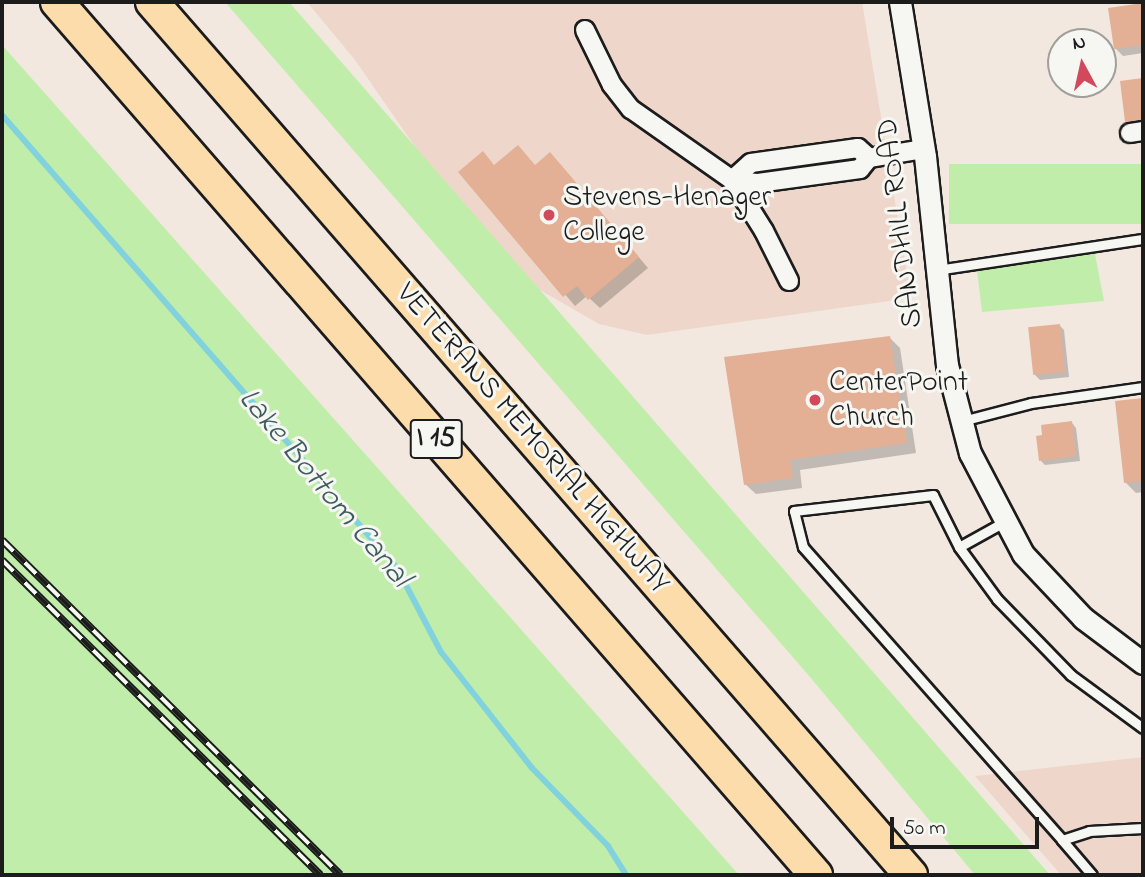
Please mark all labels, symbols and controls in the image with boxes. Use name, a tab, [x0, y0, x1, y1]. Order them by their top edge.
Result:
north arrow	[1047, 28, 1117, 98]
text: N	[1071, 29, 1088, 58]
street label: SANDHILL ROAD	[870, 116, 932, 330]
place label: Stevens-Henager College	[563, 180, 771, 250]
marker: Stevens-Henager College	[541, 207, 557, 223]
street label: VETERANS MEMORIAL HIGHWAY	[387, 277, 677, 601]
place label: CenterPoint Church	[829, 365, 968, 436]
water label: Lake Bottom Canal	[229, 382, 417, 596]
marker: CenterPoint Church	[807, 392, 823, 408]
road number: I 15	[410, 414, 462, 464]
scale bar	[893, 804, 1042, 848]
text: 50 m	[903, 814, 946, 844]

